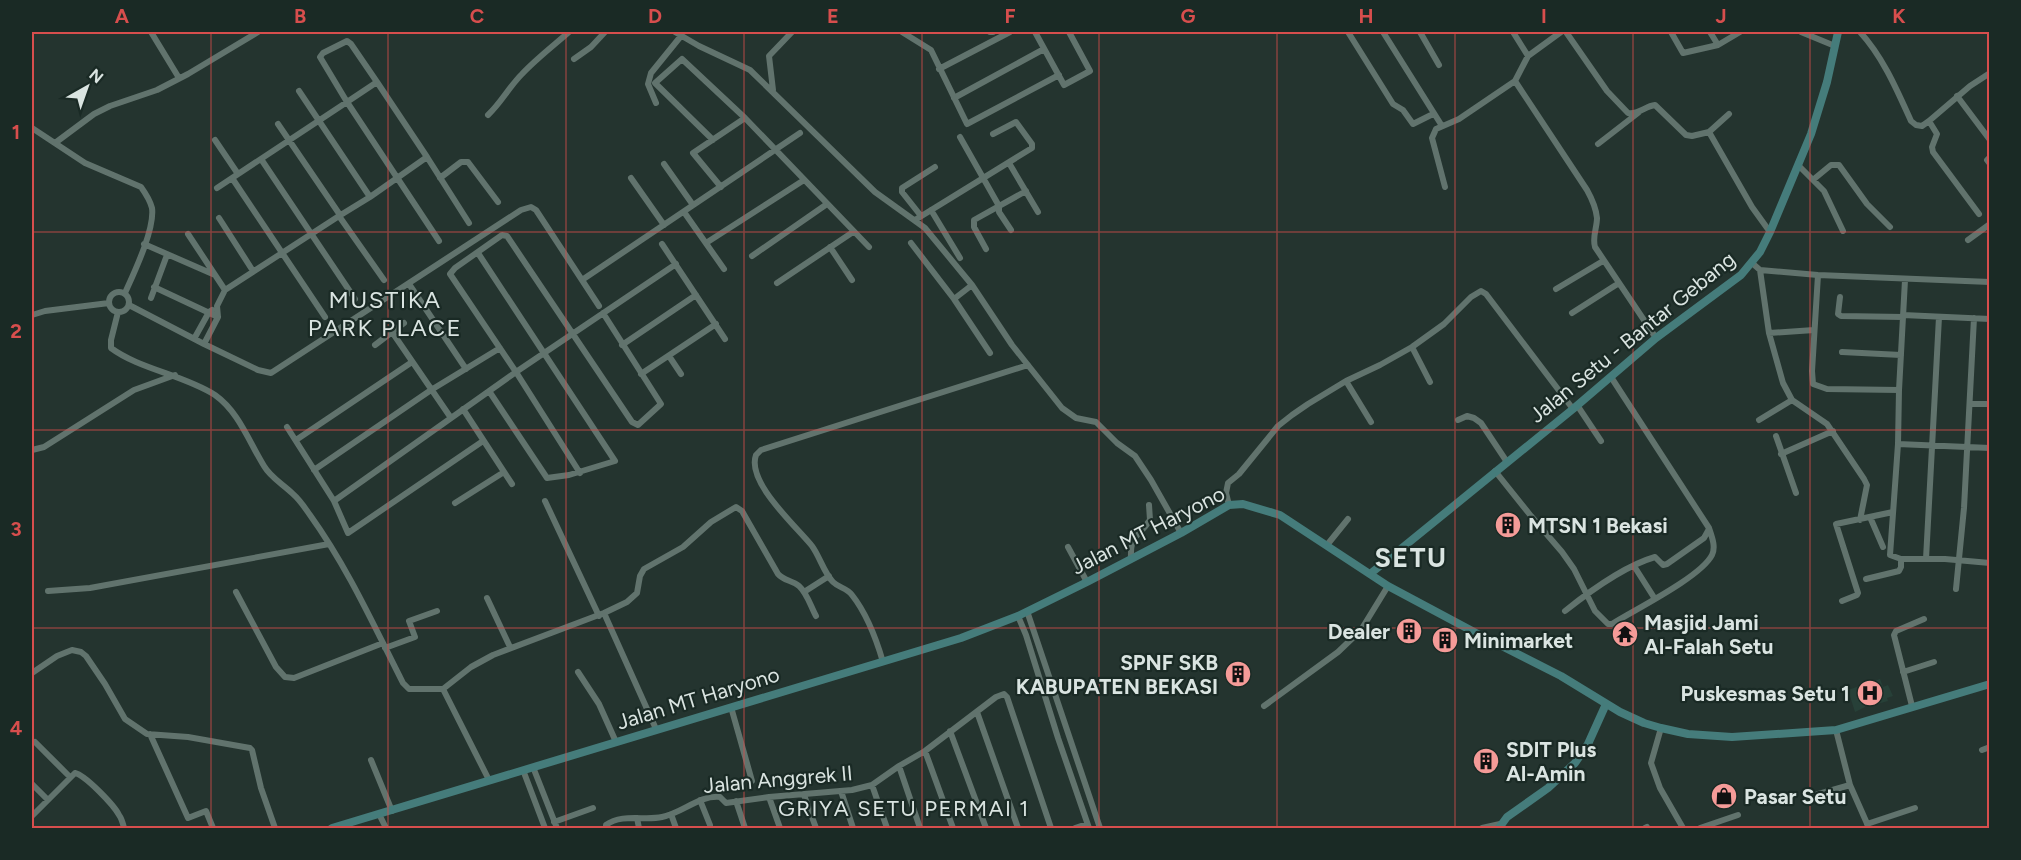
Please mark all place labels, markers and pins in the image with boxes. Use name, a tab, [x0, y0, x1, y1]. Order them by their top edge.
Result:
building icon: MTSN 1 Bekasi	[1493, 510, 1523, 540]
place label: MTSN 1 Bekasi	[1528, 513, 1668, 538]
place label: Masjid Jami Al-Falah Setu	[1644, 610, 1773, 659]
building icon: Dealer	[1394, 616, 1424, 646]
place label: Dealer	[1328, 619, 1390, 644]
temple icon: Masjid Jami Al-Falah Setu	[1610, 619, 1640, 649]
building icon: Minimarket	[1430, 625, 1460, 655]
place label: Minimarket	[1464, 628, 1573, 653]
place label: SPNF SKB KABUPATEN BEKASI	[1016, 650, 1218, 699]
building icon: SPNF SKB KABUPATEN BEKASI	[1223, 659, 1253, 689]
hospital icon: Puskesmas Setu 1	[1855, 678, 1885, 708]
place label: Puskesmas Setu 1	[1681, 681, 1850, 706]
place label: SDIT Plus Al-Amin	[1506, 737, 1597, 786]
building icon: SDIT Plus Al-Amin	[1471, 746, 1501, 776]
shop icon: Pasar Setu	[1709, 781, 1739, 811]
place label: Pasar Setu	[1744, 784, 1846, 809]

